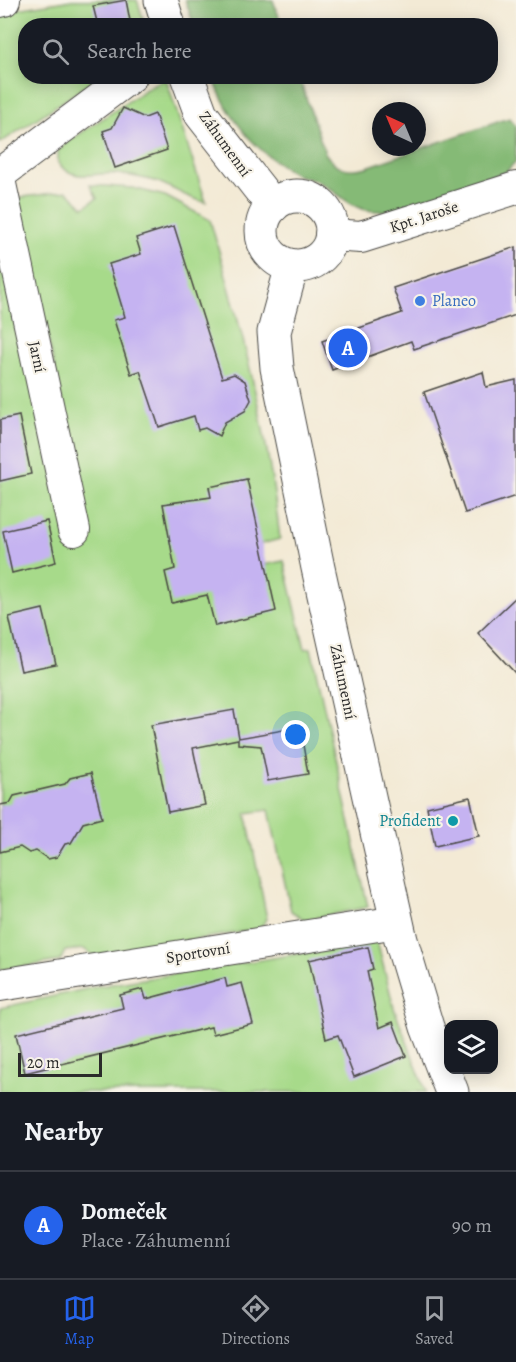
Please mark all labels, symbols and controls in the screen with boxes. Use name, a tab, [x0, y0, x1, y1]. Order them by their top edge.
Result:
search box	[18, 18, 498, 84]
icon: search	[39, 35, 72, 68]
text: Search here	[87, 36, 192, 66]
north arrow	[372, 102, 426, 156]
street label: Záhumenní	[194, 107, 256, 181]
street label: Kpt. Jaroše	[387, 196, 461, 238]
place label: Planeo	[432, 290, 476, 312]
marker: Planeo	[413, 294, 427, 308]
pin: A	[328, 326, 368, 370]
street label: Jarní	[23, 339, 51, 375]
street label: Záhumenní	[324, 642, 362, 722]
your location	[281, 720, 310, 749]
place label: Profident	[379, 810, 441, 832]
marker: Profident	[446, 814, 460, 828]
street label: Sportovní	[164, 937, 232, 969]
map controls	[444, 1020, 498, 1074]
button: layers	[444, 1020, 498, 1074]
scale bar	[18, 1050, 102, 1078]
text: 20 m	[27, 1052, 60, 1074]
text: Nearby	[24, 1114, 103, 1149]
text: Domeček	[81, 1197, 167, 1227]
text: A	[37, 1212, 50, 1239]
text: 90 m	[452, 1212, 492, 1239]
text: Place · Záhumenní	[81, 1227, 231, 1254]
tab: Map	[63, 1292, 96, 1350]
tab: Directions	[221, 1292, 290, 1350]
tab: Saved	[415, 1292, 453, 1350]

